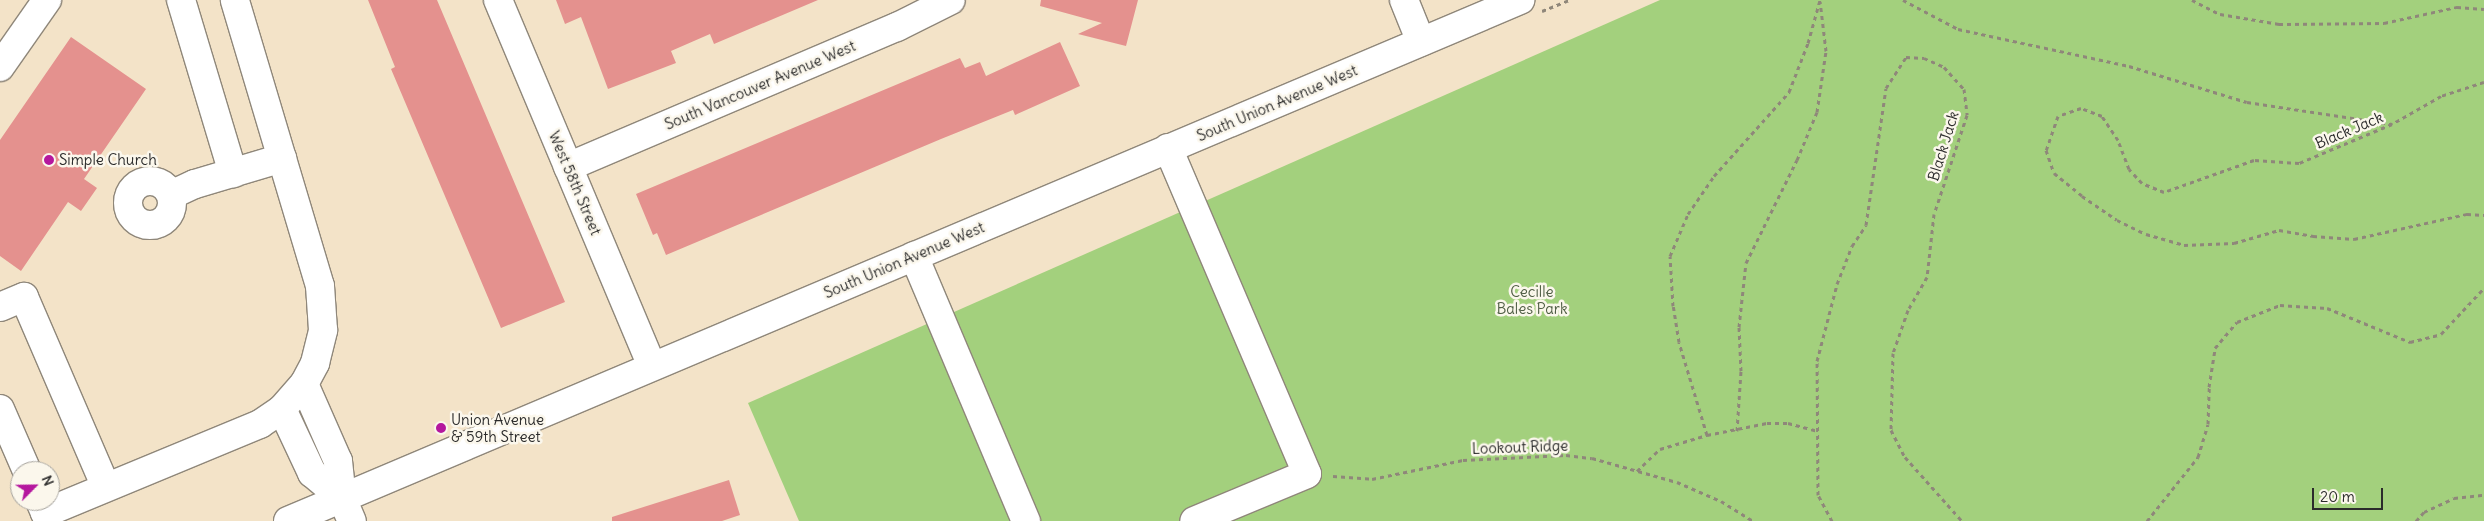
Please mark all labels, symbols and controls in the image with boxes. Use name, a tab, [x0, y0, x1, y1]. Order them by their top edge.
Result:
street label: South Vancouver Avenue West	[662, 37, 858, 133]
street label: South Union Avenue West	[1194, 61, 1360, 145]
street label: Black Jack	[2312, 108, 2386, 152]
street label: Black Jack	[1924, 109, 1962, 183]
street label: West 58th Street	[545, 128, 605, 238]
place label: Simple Church	[59, 151, 157, 169]
marker: Simple Church	[43, 154, 55, 166]
street label: South Union Avenue West	[821, 218, 987, 302]
park label: Cecille Bales Park	[1496, 282, 1568, 317]
place label: Union Avenue & 59th Street	[451, 410, 544, 445]
marker: Union Avenue & 59th Street	[435, 422, 447, 434]
street label: Lookout Ridge	[1472, 436, 1568, 458]
north arrow	[10, 461, 60, 511]
text: N	[38, 473, 58, 489]
scale bar	[2314, 478, 2385, 510]
text: 20 m	[2320, 487, 2355, 506]

